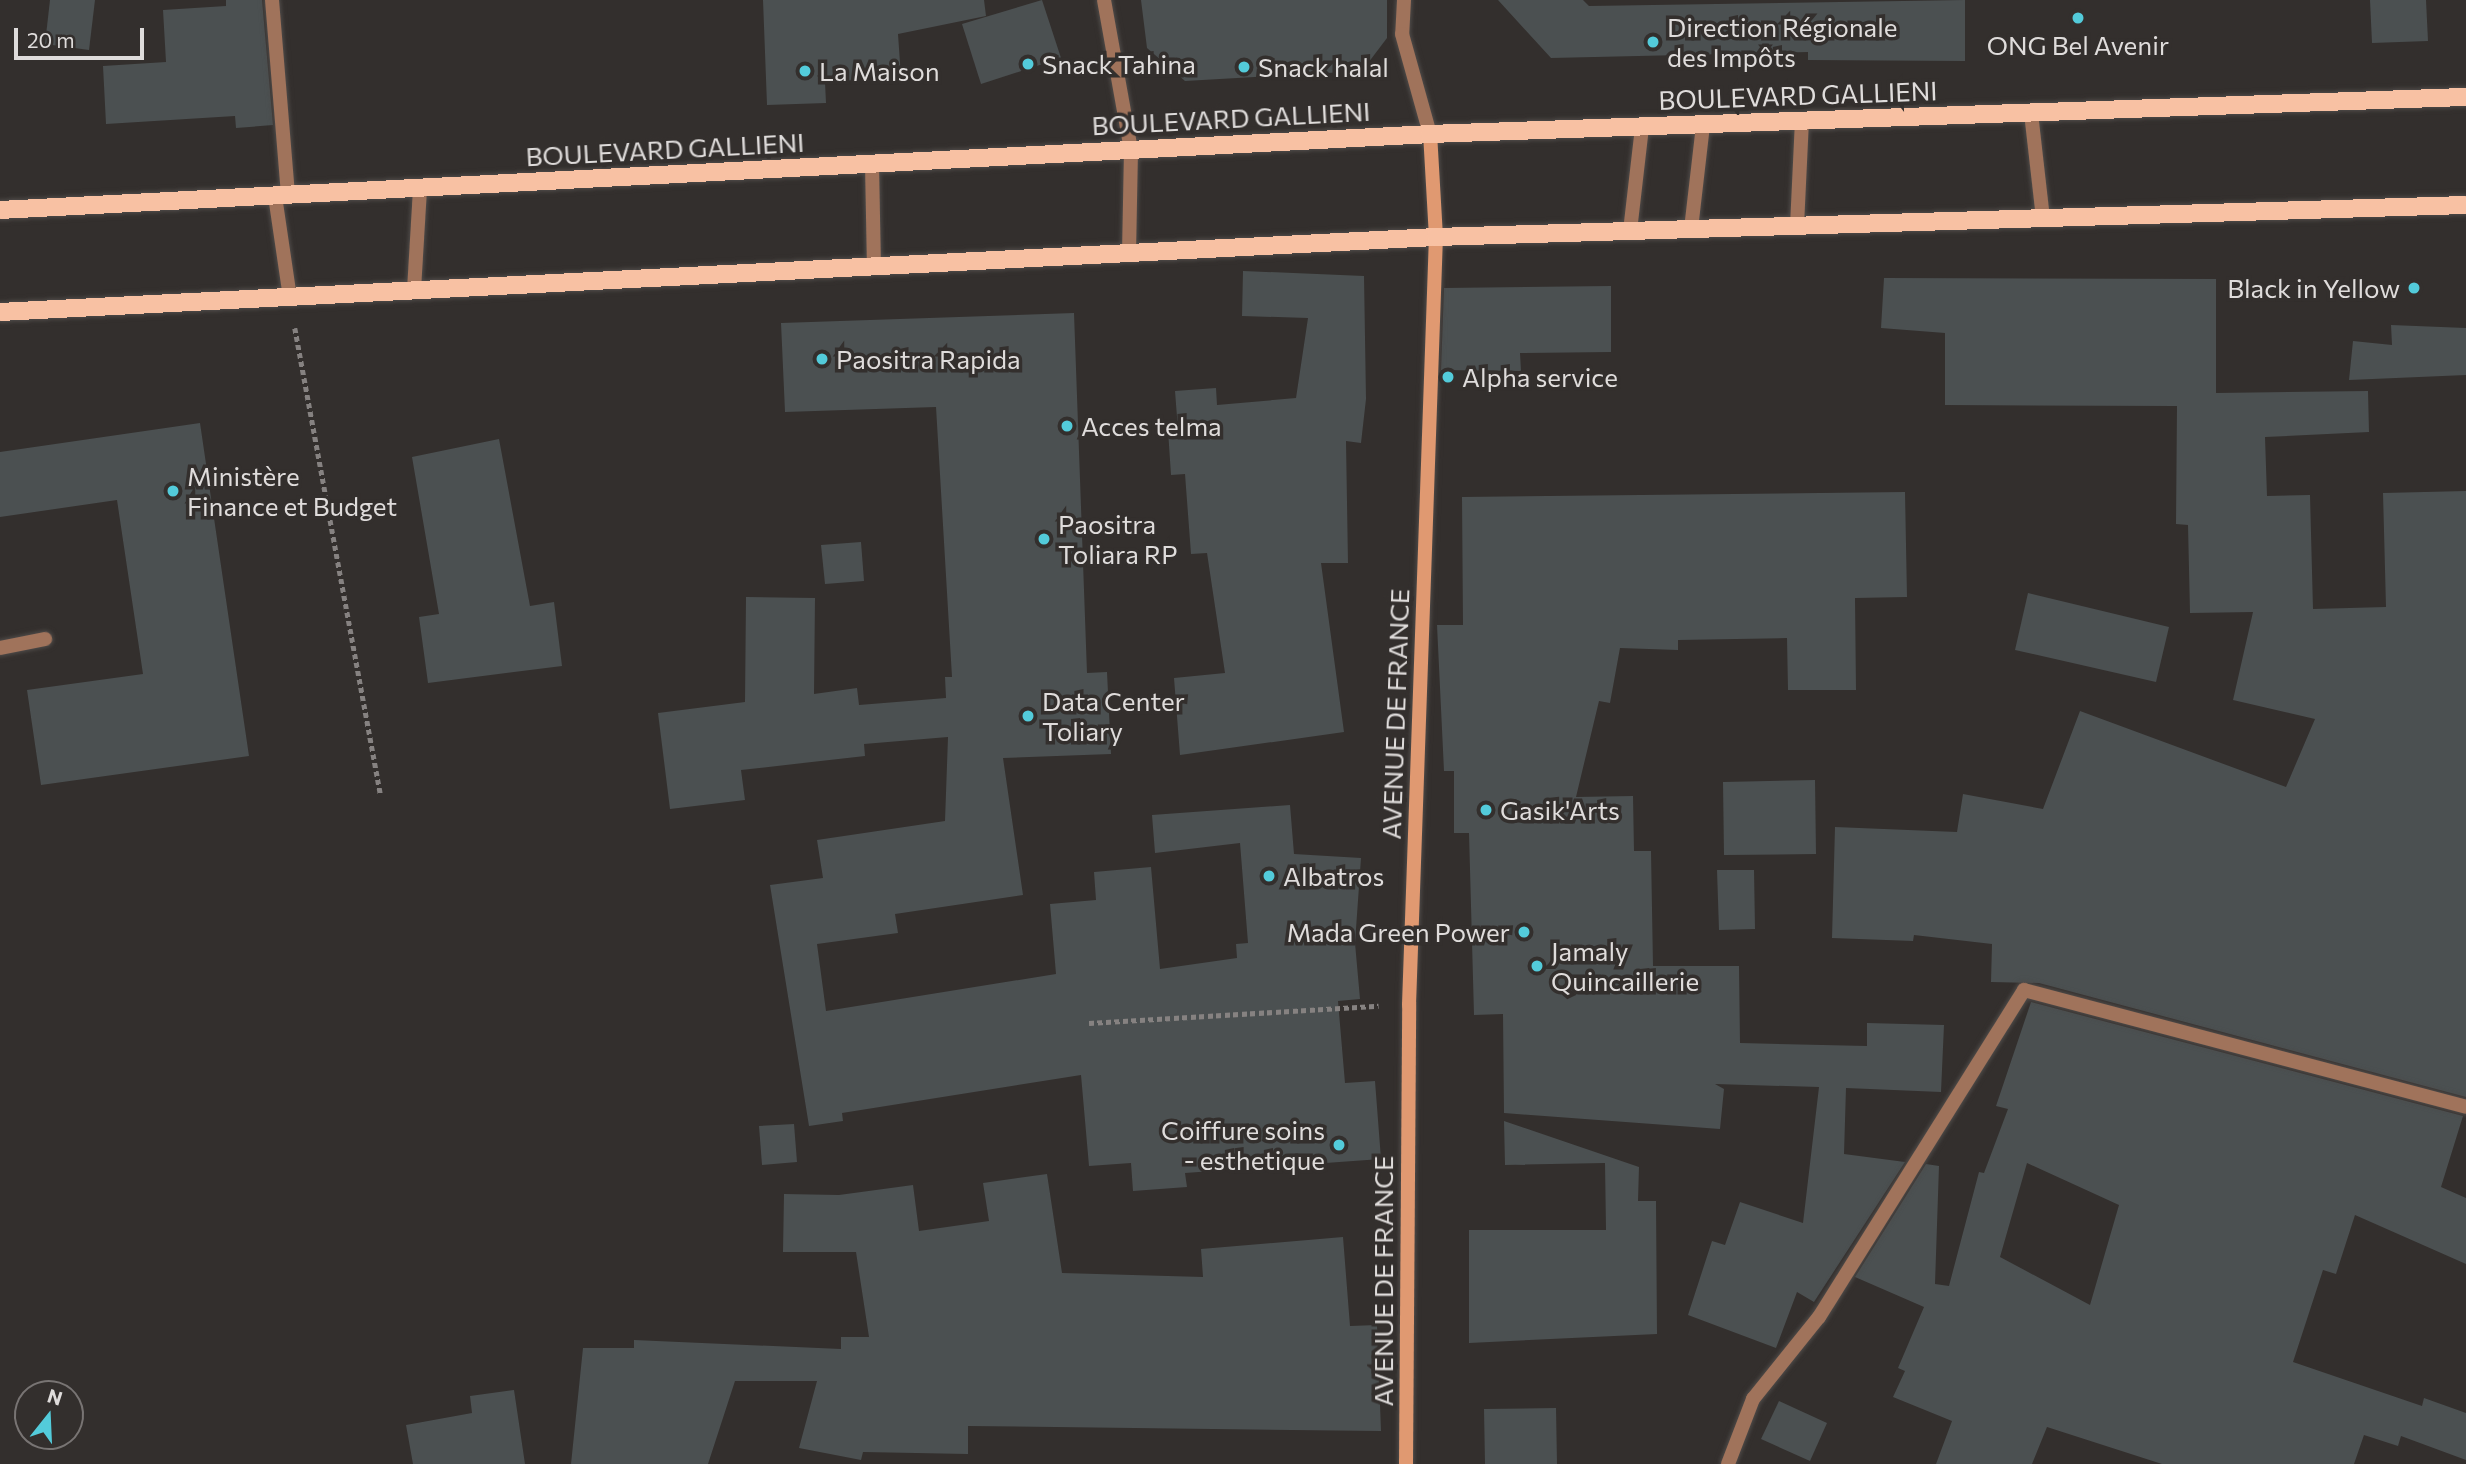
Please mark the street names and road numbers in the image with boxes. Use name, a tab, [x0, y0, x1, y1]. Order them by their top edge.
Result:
street label: BOULEVARD GALLIENI	[1658, 75, 1938, 115]
street label: BOULEVARD GALLIENI	[1091, 95, 1371, 141]
street label: BOULEVARD GALLIENI	[525, 126, 805, 172]
street label: AVENUE DE FRANCE	[1375, 588, 1415, 840]
street label: AVENUE DE FRANCE	[1367, 1155, 1399, 1407]

